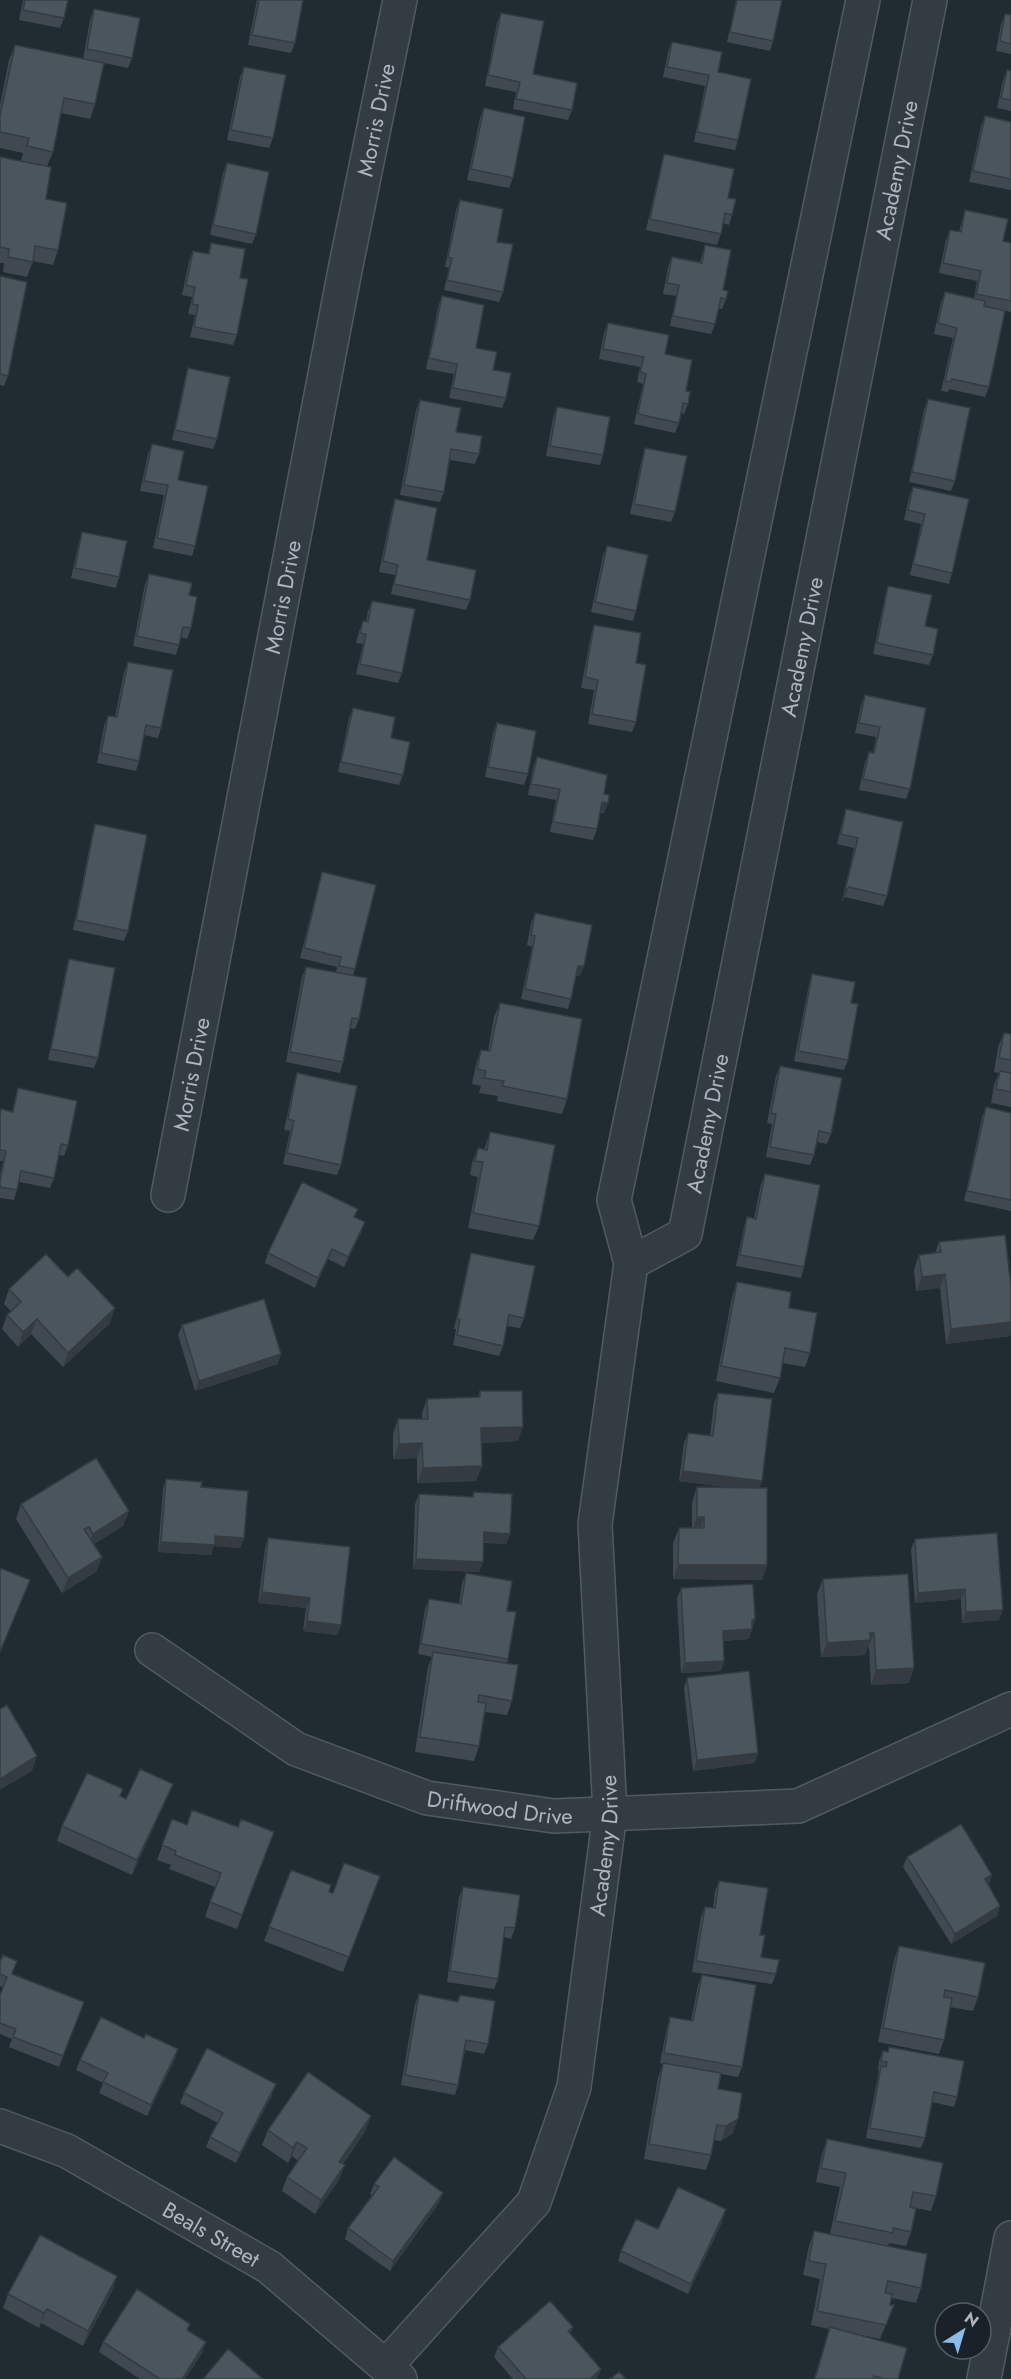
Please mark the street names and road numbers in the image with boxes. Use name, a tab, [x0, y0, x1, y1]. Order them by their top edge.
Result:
street label: Morris Drive	[348, 60, 403, 179]
street label: Academy Drive	[867, 97, 926, 243]
street label: Morris Drive	[256, 537, 309, 656]
street label: Academy Drive	[772, 574, 831, 719]
street label: Morris Drive	[165, 1015, 218, 1134]
street label: Academy Drive	[677, 1051, 736, 1196]
street label: Academy Drive	[581, 1774, 626, 1918]
street label: Driftwood Drive	[425, 1782, 573, 1832]
street label: Beals Street	[157, 2193, 266, 2275]

